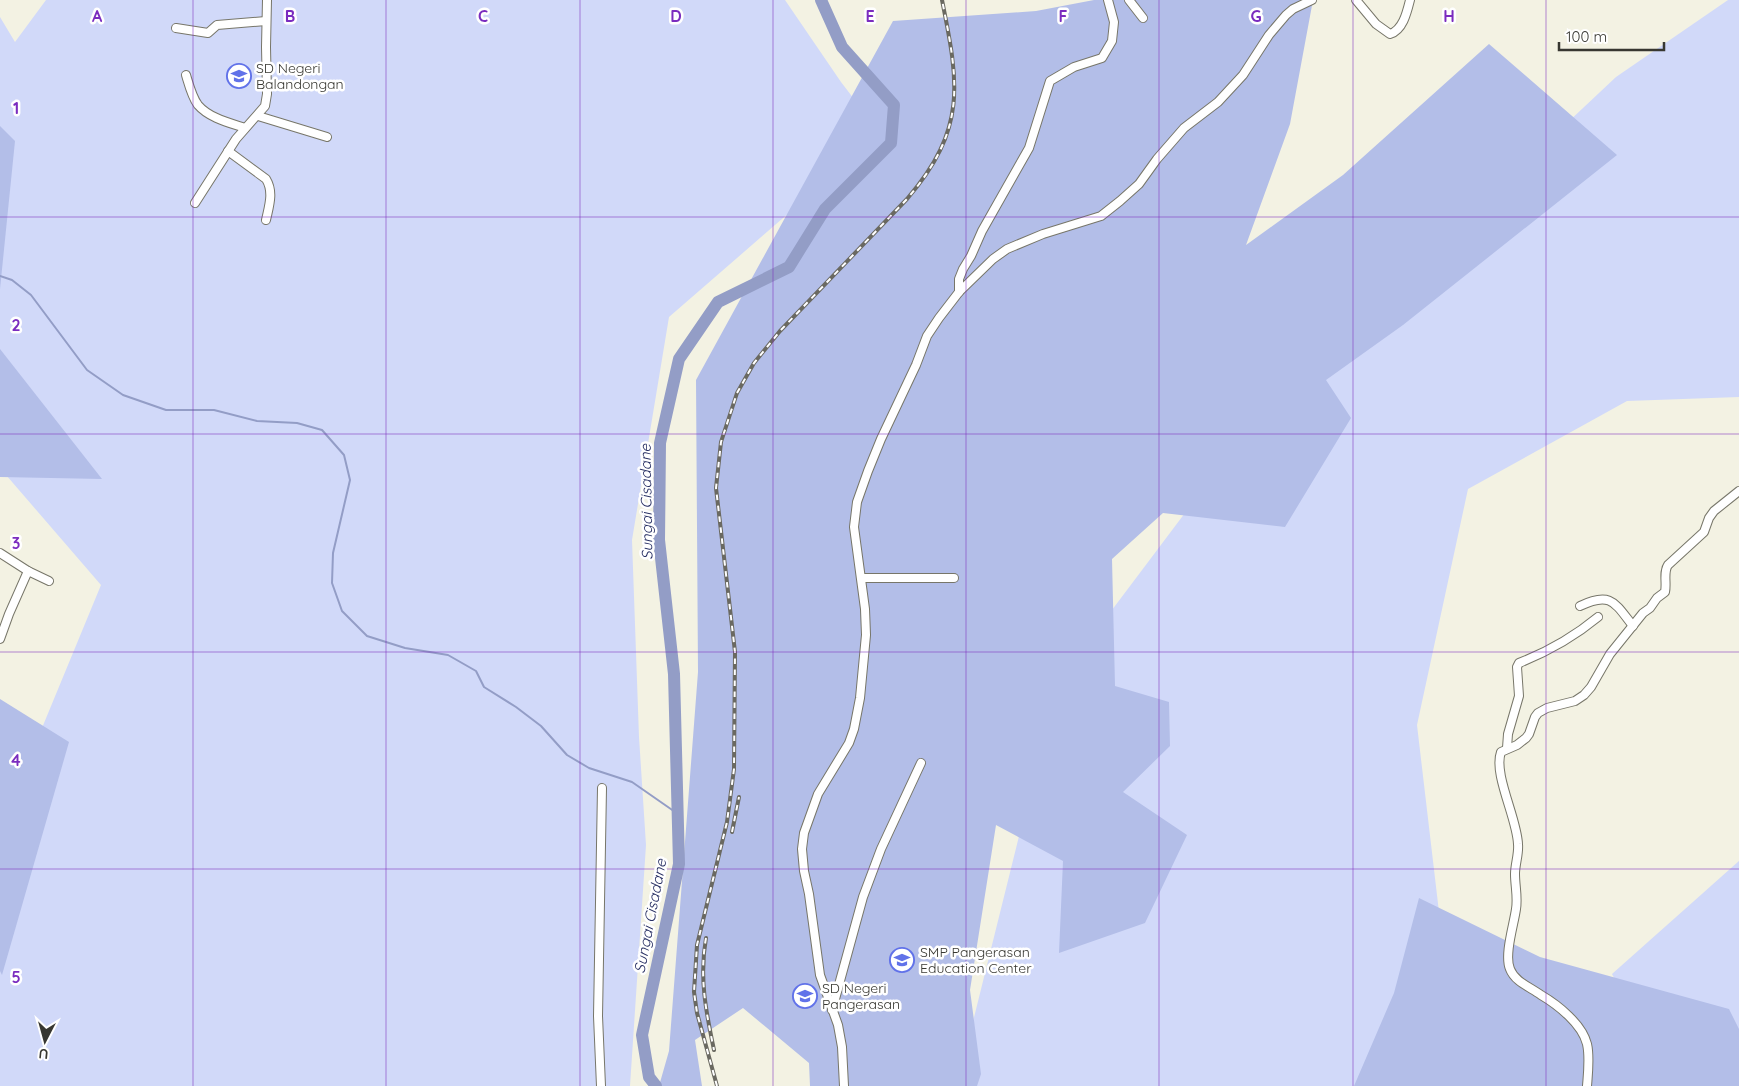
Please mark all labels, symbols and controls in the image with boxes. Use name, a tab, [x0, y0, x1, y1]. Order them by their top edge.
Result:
text: A	[92, 6, 103, 26]
text: B	[285, 6, 295, 26]
text: C	[478, 6, 488, 26]
text: D	[670, 6, 682, 26]
text: E	[865, 6, 875, 26]
text: F	[1059, 6, 1068, 26]
text: G	[1250, 6, 1262, 26]
text: H	[1443, 6, 1455, 26]
scale bar	[1559, 20, 1664, 52]
text: 100 m	[1566, 27, 1607, 46]
place label: SD Negeri Balandongan	[256, 59, 344, 93]
school or university icon: SD Negeri Balandongan	[226, 63, 252, 89]
text: 1	[13, 98, 19, 118]
text: 2	[11, 315, 21, 335]
water label: Sungai Cisadane	[635, 443, 657, 560]
text: 3	[12, 533, 20, 553]
text: 4	[11, 750, 21, 770]
water label: Sungai Cisadane	[630, 857, 670, 975]
place label: SMP Pangerasan Education Center	[920, 943, 1032, 977]
school or university icon: SMP Pangerasan Education Center	[889, 947, 915, 973]
text: 5	[11, 967, 21, 987]
place label: SD Negeri Pangerasan	[822, 979, 900, 1013]
school or university icon: SD Negeri Pangerasan	[792, 983, 818, 1009]
north arrow	[20, 1016, 70, 1066]
text: U	[38, 1044, 49, 1063]

